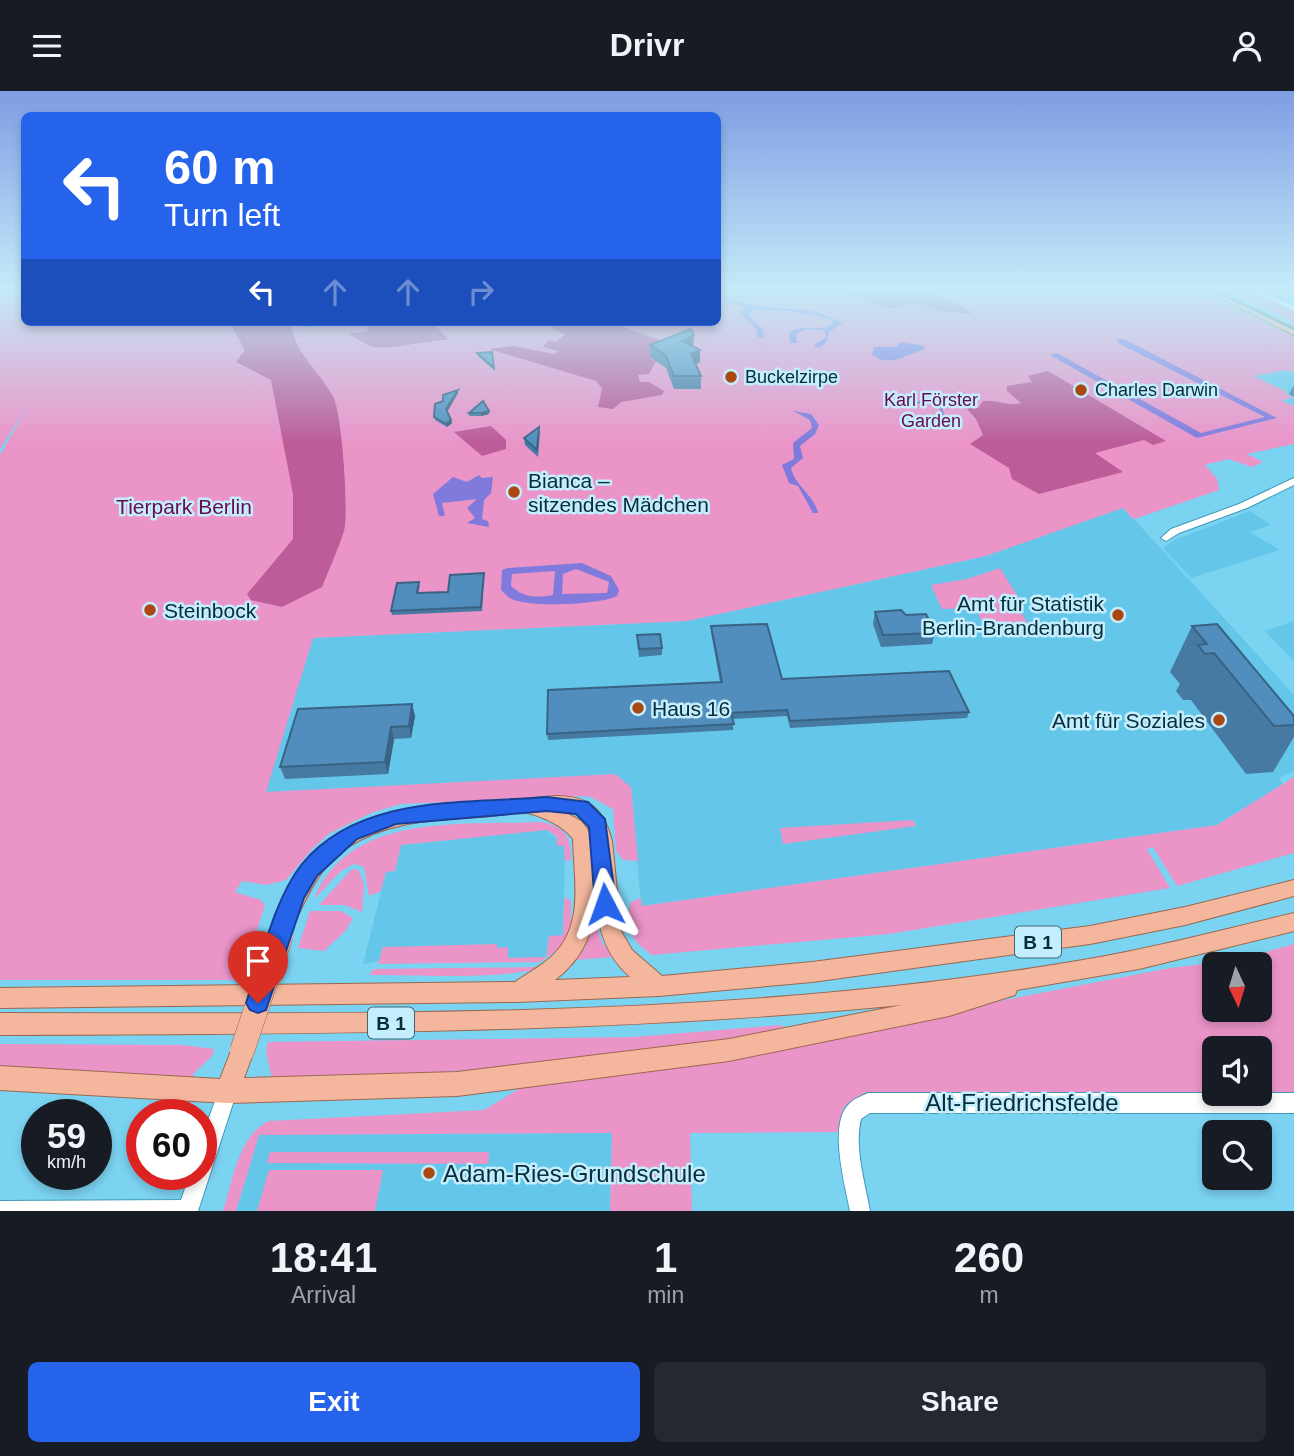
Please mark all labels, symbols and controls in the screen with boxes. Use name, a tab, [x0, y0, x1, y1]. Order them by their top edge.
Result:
icon: menu	[28, 27, 66, 65]
text: Drivr	[610, 27, 684, 63]
icon: person	[1228, 27, 1266, 65]
icon: left	[49, 140, 140, 231]
text: 60 m	[164, 140, 276, 194]
text: Turn left	[164, 197, 280, 233]
icon: left	[243, 273, 281, 311]
icon: ahead	[316, 273, 354, 311]
icon: ahead	[389, 273, 427, 311]
icon: right	[462, 273, 500, 311]
place label: Buckelzirpe	[745, 367, 838, 387]
marker: Buckelzirpe	[723, 369, 739, 385]
place label: Charles Darwin	[1095, 380, 1218, 400]
marker: Charles Darwin	[1073, 382, 1089, 398]
park label: Karl Förster Garden	[884, 390, 978, 431]
place label: Bianca – sitzendes Mädchen	[528, 469, 709, 516]
marker: Bianca – sitzendes Mädchen	[506, 484, 522, 500]
park label: Tierpark Berlin	[116, 495, 252, 518]
place label: Amt für Statistik Berlin-Brandenburg	[922, 592, 1104, 639]
place label: Steinbock	[164, 599, 257, 622]
marker: Steinbock	[142, 602, 158, 618]
marker: Amt für Statistik Berlin-Brandenburg	[1110, 607, 1126, 623]
place label: Haus 16	[652, 697, 730, 720]
marker: Haus 16	[630, 700, 646, 716]
place label: Amt für Soziales	[1052, 709, 1205, 732]
marker: Amt für Soziales	[1211, 712, 1227, 728]
position arrow	[568, 867, 642, 941]
road number: B 1	[1015, 927, 1061, 957]
pin	[228, 931, 288, 1003]
icon: arrive	[239, 942, 277, 980]
north arrow	[1202, 952, 1272, 1022]
map controls	[1202, 952, 1272, 1190]
road number: B 1	[368, 1007, 414, 1039]
button: sound	[1202, 1036, 1272, 1106]
street label: Alt-Friedrichsfelde	[925, 1089, 1119, 1116]
speed limit sign: 60	[126, 1099, 217, 1190]
text: 59	[47, 1116, 86, 1155]
button: search	[1202, 1120, 1272, 1190]
text: km/h	[47, 1152, 86, 1172]
place label: Adam-Ries-Grundschule	[443, 1160, 706, 1187]
marker: Adam-Ries-Grundschule	[421, 1165, 437, 1181]
text: 18:41	[270, 1234, 377, 1281]
text: 1	[654, 1234, 677, 1281]
text: 260	[954, 1234, 1024, 1281]
text: Arrival	[291, 1282, 356, 1308]
text: min	[647, 1282, 684, 1308]
text: m	[980, 1282, 999, 1308]
button: Exit	[28, 1362, 640, 1442]
button: Share	[654, 1362, 1266, 1442]

